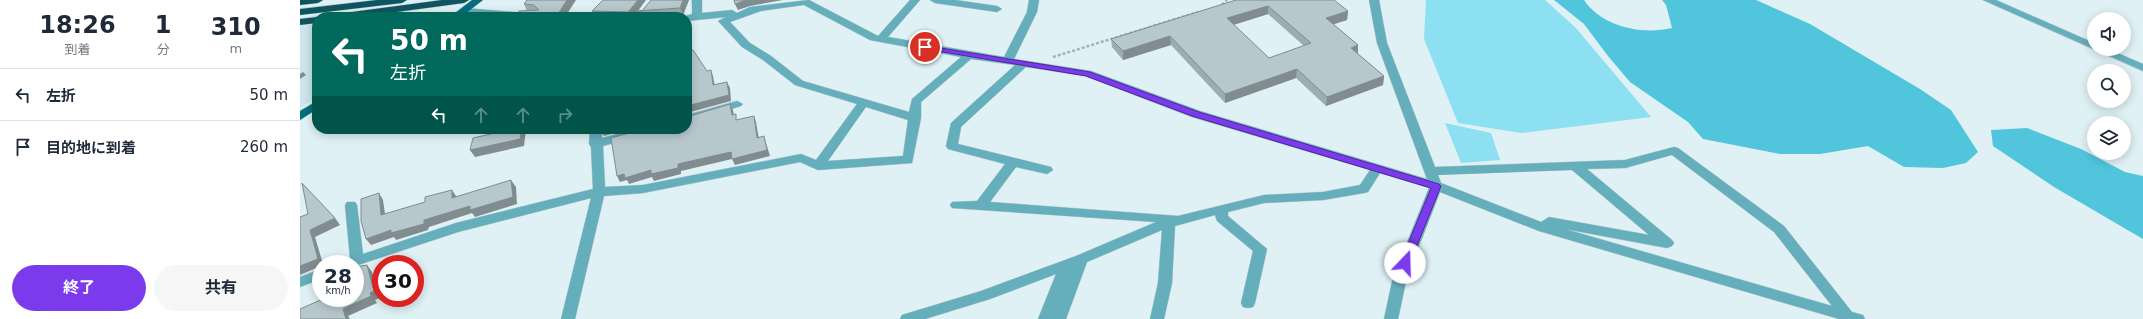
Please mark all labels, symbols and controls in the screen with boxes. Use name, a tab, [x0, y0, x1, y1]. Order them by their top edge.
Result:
text: 18:26	[39, 11, 116, 39]
text: 1	[155, 11, 171, 39]
map controls	[2087, 12, 2131, 160]
button: sound	[2087, 12, 2131, 56]
text: 310	[211, 13, 261, 41]
text: 50 m	[390, 24, 468, 57]
icon: left	[324, 28, 376, 80]
pin	[908, 30, 942, 64]
icon: arrive	[914, 36, 936, 58]
text: m	[229, 41, 242, 56]
text: 到着	[64, 42, 90, 57]
text: 分	[157, 42, 170, 57]
text: 左折	[390, 62, 426, 83]
button: search	[2087, 64, 2131, 108]
icon: left	[12, 84, 34, 106]
text: 50 m	[250, 86, 288, 104]
text: 左折	[46, 87, 76, 105]
icon: left	[428, 104, 450, 126]
icon: ahead	[470, 104, 492, 126]
icon: ahead	[512, 104, 534, 126]
icon: right	[554, 104, 576, 126]
button: layers	[2087, 116, 2131, 160]
icon: arrive	[12, 136, 34, 158]
text: 260 m	[240, 138, 288, 156]
text: 目的地に到着	[46, 139, 136, 157]
position arrow	[1384, 242, 1426, 284]
speed limit sign: 30	[372, 255, 424, 307]
text: 28	[324, 264, 352, 288]
button: 終了	[12, 265, 146, 311]
button: 共有	[154, 265, 288, 311]
text: km/h	[325, 285, 351, 296]

